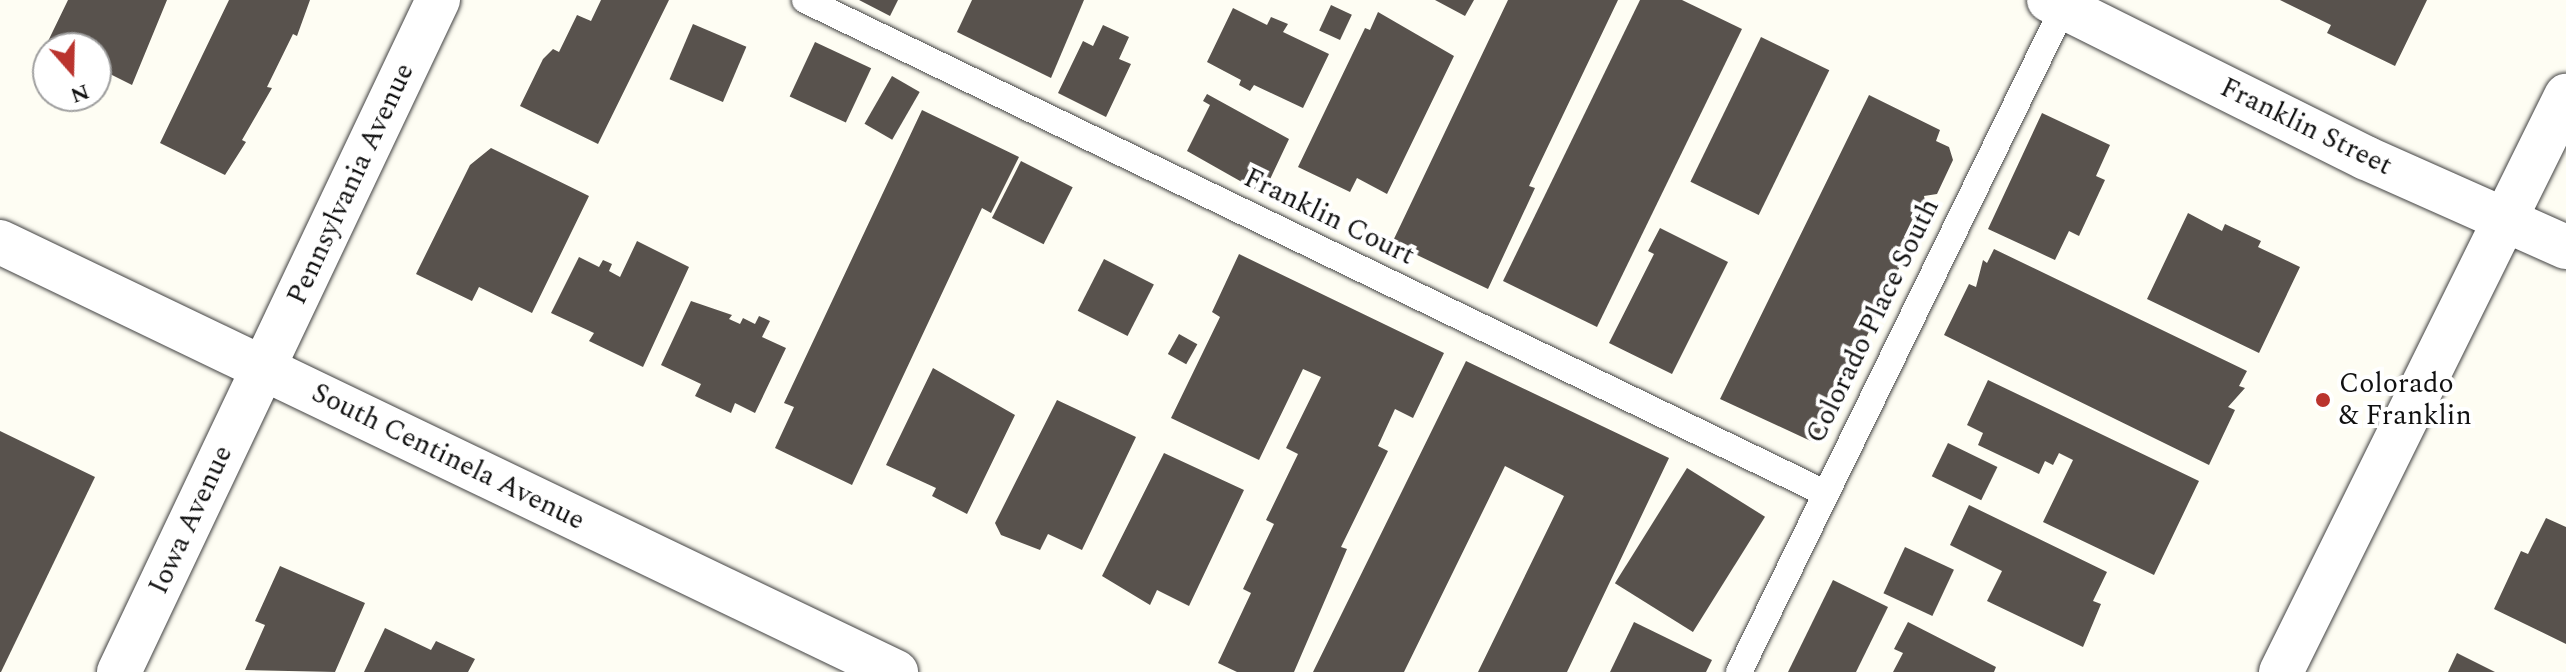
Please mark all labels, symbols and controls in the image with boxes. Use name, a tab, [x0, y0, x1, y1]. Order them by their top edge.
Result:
north arrow	[32, 32, 112, 112]
street label: Pennsylvania Avenue	[280, 58, 422, 310]
street label: Franklin Street	[2215, 71, 2397, 183]
text: N	[66, 75, 94, 112]
street label: Franklin Court	[1238, 161, 1420, 273]
street label: Colorado Place South	[1799, 193, 1947, 449]
place label: Colorado & Franklin	[2339, 367, 2472, 433]
street label: South Centinela Avenue	[306, 376, 590, 538]
marker: Colorado & Franklin	[2314, 391, 2332, 409]
street label: Iowa Avenue	[142, 440, 240, 600]

